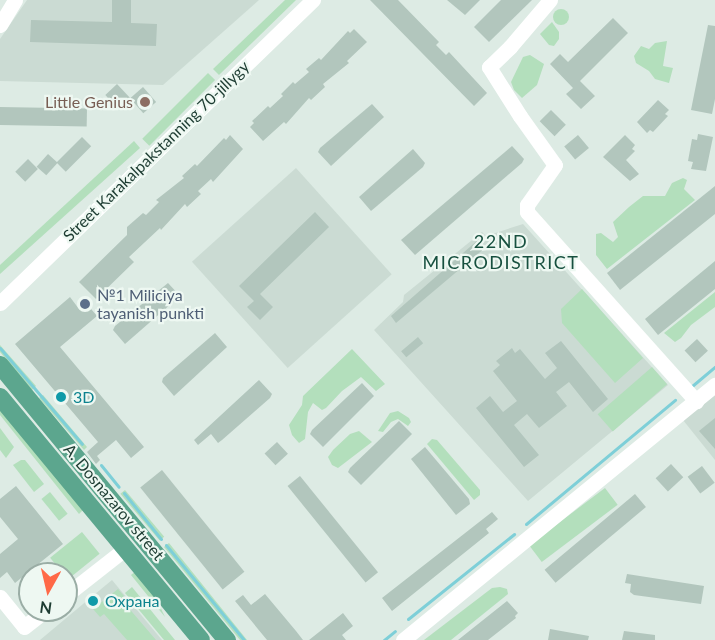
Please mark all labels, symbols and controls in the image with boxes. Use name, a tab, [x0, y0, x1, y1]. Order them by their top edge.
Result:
street label: Street Karakalpakstanning 70-jillygy	[59, 57, 253, 245]
place label: Little Genius	[45, 92, 133, 112]
marker: Little Genius	[138, 95, 152, 109]
district label: 22ND MICRODISTRICT	[423, 231, 579, 274]
place label: №1 Miliciya tayanish punkti	[97, 285, 204, 323]
marker: №1 Miliciya tayanish punkti	[78, 297, 92, 311]
place label: 3D	[73, 387, 94, 407]
marker: 3D	[54, 390, 68, 404]
street label: A. Dosnazarov street	[60, 440, 168, 564]
north arrow	[18, 562, 78, 622]
place label: Охрана	[105, 591, 159, 611]
marker: Охрана	[86, 594, 100, 608]
text: N	[38, 598, 53, 619]

